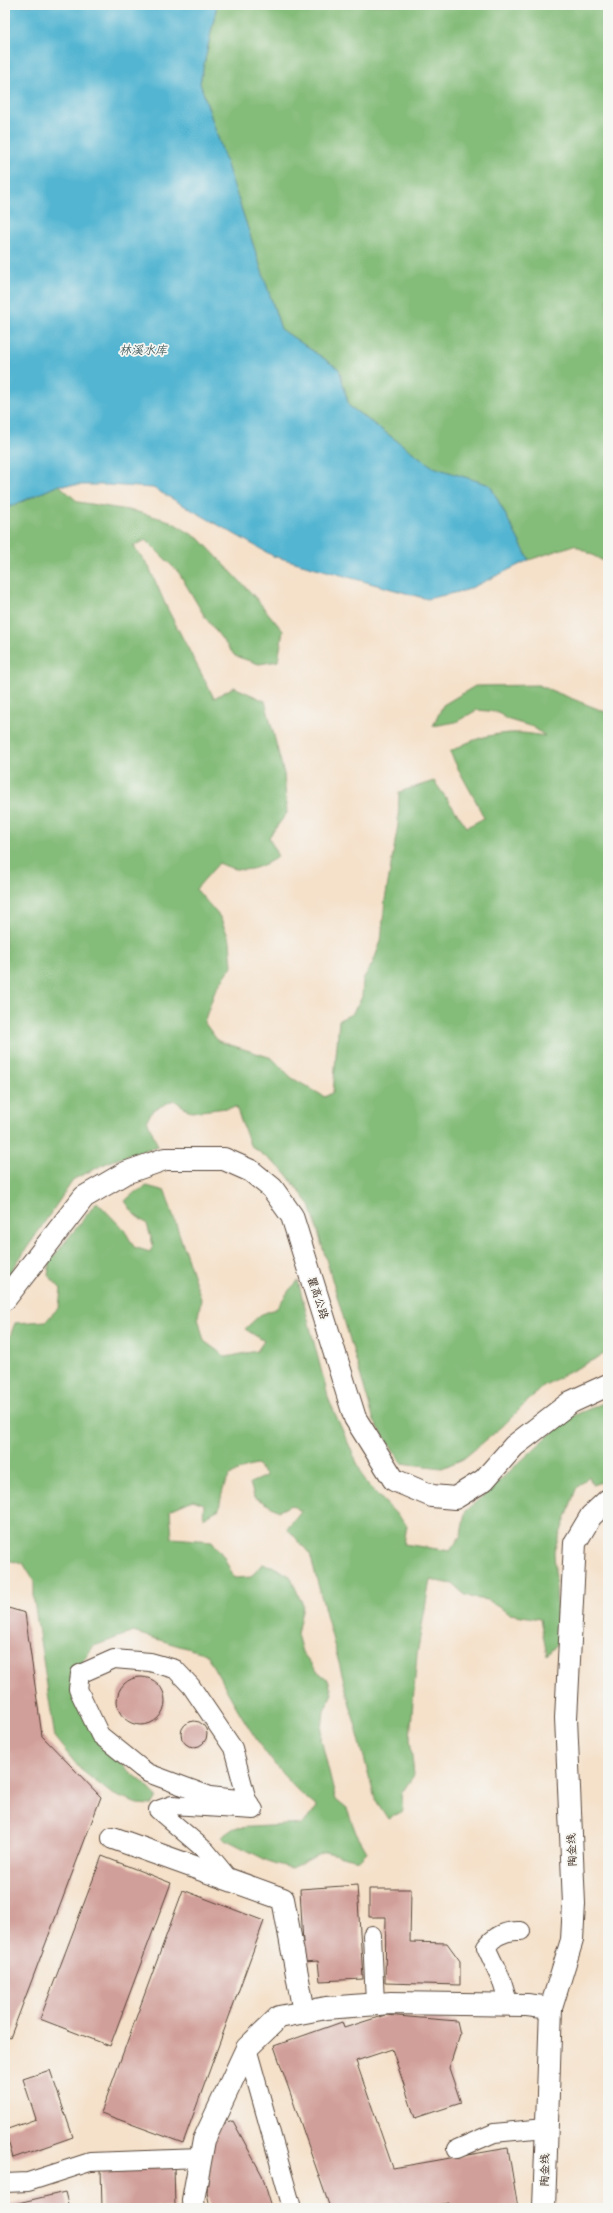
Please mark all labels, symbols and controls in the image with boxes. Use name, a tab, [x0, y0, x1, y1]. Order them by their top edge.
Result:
water label: 林溪水库	[119, 343, 168, 358]
street label: 瞿高公路	[305, 1275, 331, 1321]
street label: 陶金线	[565, 1833, 579, 1867]
street label: 陶金线	[538, 2153, 552, 2187]

